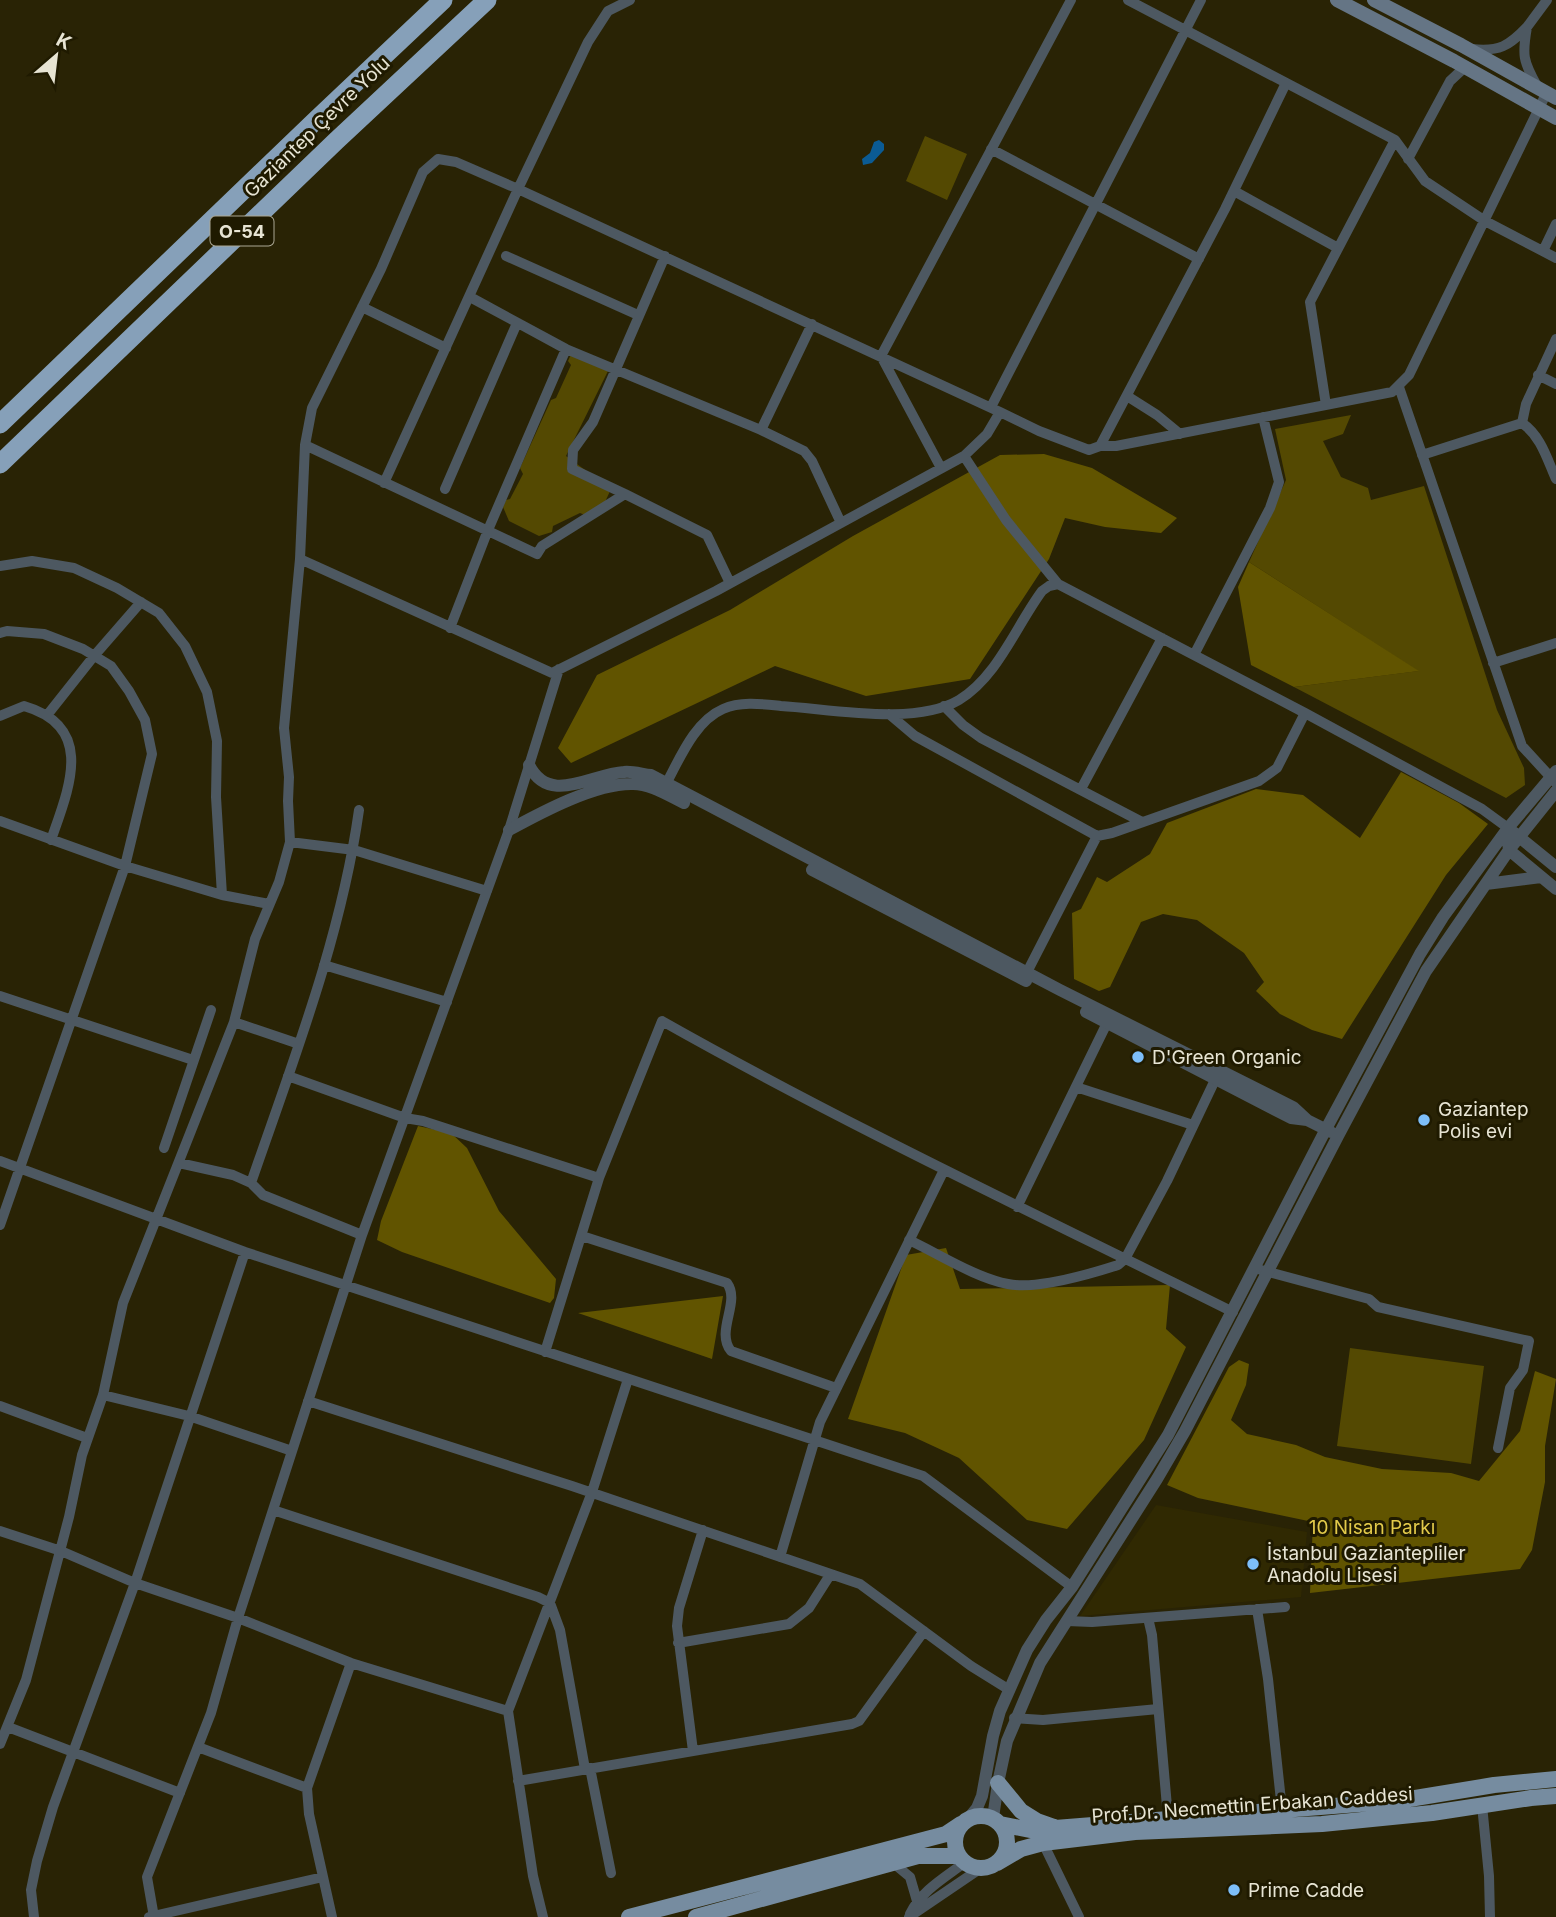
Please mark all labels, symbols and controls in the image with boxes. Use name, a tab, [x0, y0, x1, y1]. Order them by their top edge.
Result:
north arrow	[21, 21, 91, 91]
text: K	[52, 28, 75, 55]
street label: Gaziantep Çevre Yolu	[240, 52, 394, 202]
road number: O-54	[210, 216, 274, 246]
place label: D'Green Organic	[1152, 1046, 1302, 1069]
marker: D'Green Organic	[1130, 1049, 1146, 1065]
place label: Gaziantep Polis evi	[1438, 1098, 1529, 1143]
marker: Gaziantep Polis evi	[1416, 1112, 1432, 1128]
park label: 10 Nisan Parkı	[1309, 1516, 1435, 1539]
place label: İstanbul Gaziantepliler Anadolu Lisesi	[1267, 1542, 1466, 1587]
marker: İstanbul Gaziantepliler Anadolu Lisesi	[1245, 1556, 1261, 1572]
street label: Prof.Dr. Necmettin Erbakan Caddesi	[1091, 1782, 1413, 1828]
place label: Prime Cadde	[1248, 1879, 1364, 1902]
marker: Prime Cadde	[1226, 1882, 1242, 1898]

